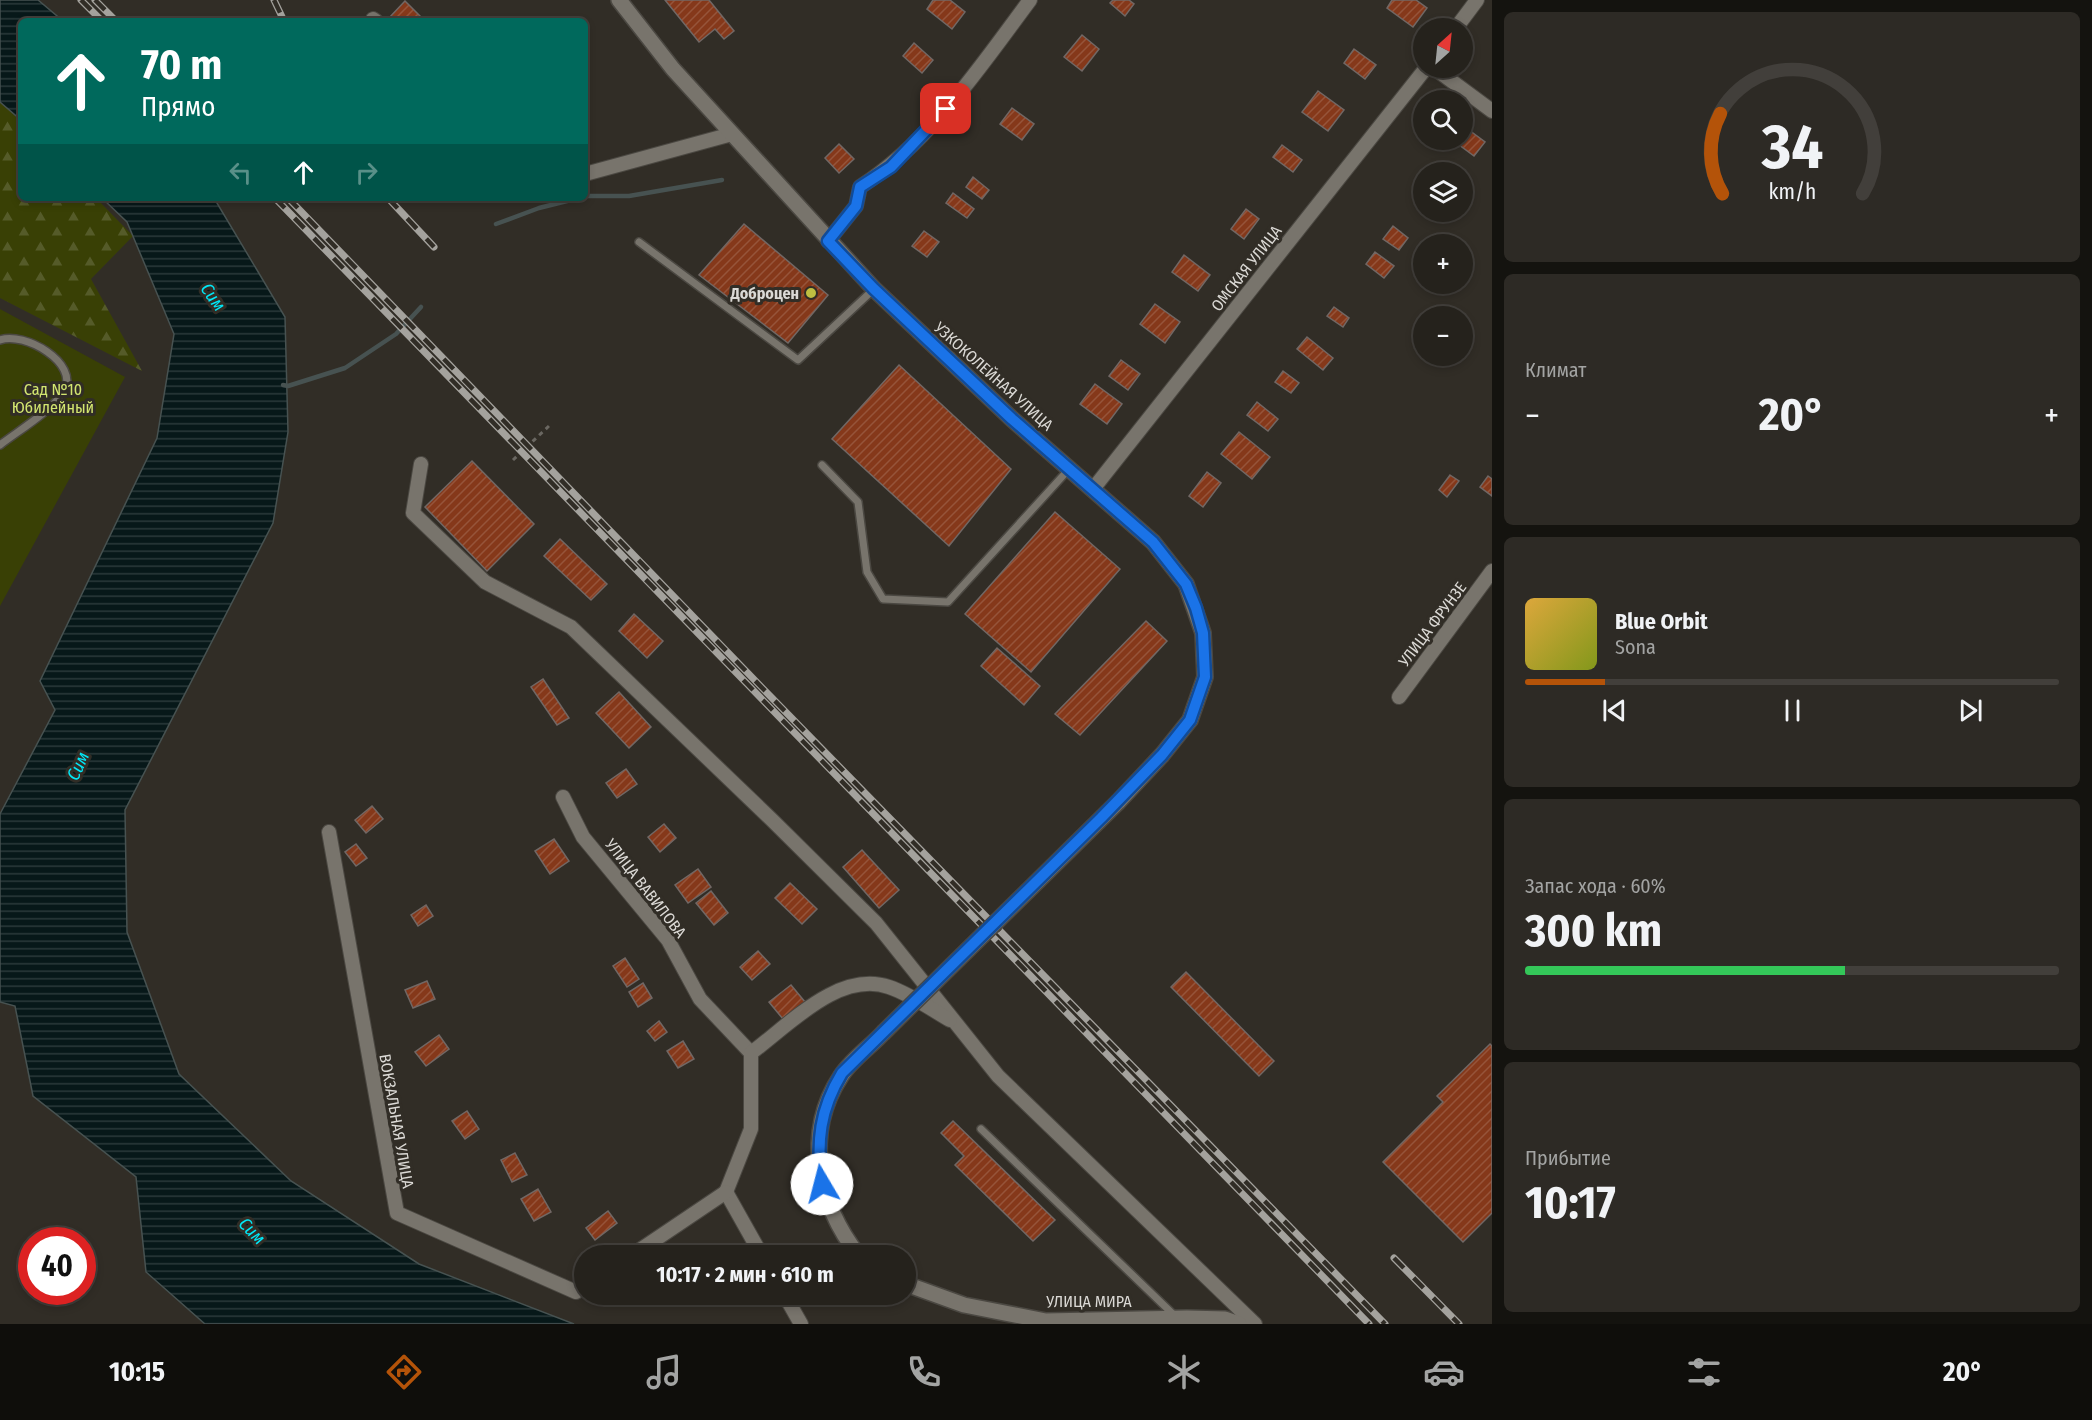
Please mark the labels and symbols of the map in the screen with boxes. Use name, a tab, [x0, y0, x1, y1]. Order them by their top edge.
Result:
north arrow	[1413, 18, 1473, 78]
pin	[920, 83, 971, 134]
street label: ОМСКАЯ УЛИЦА	[1207, 221, 1286, 315]
water label: Сим	[196, 279, 230, 315]
place label: Доброцен	[729, 284, 799, 303]
marker: Доброцен	[804, 286, 818, 300]
street label: УЗКОКОЛЕЙНАЯ УЛИЦА	[930, 317, 1057, 435]
park label: Сад №10 Юбилейный	[12, 380, 94, 417]
street label: УЛИЦА ФРУНЗЕ	[1394, 578, 1470, 671]
water label: Сим	[62, 748, 94, 784]
street label: УЛИЦА ВАВИЛОВА	[600, 834, 691, 942]
street label: ВОКЗАЛЬНАЯ УЛИЦА	[375, 1052, 418, 1190]
position arrow	[790, 1152, 854, 1216]
water label: Сим	[234, 1213, 270, 1249]
speed limit sign: 40	[18, 1227, 96, 1305]
street label: УЛИЦА МИРА	[1045, 1292, 1132, 1311]

